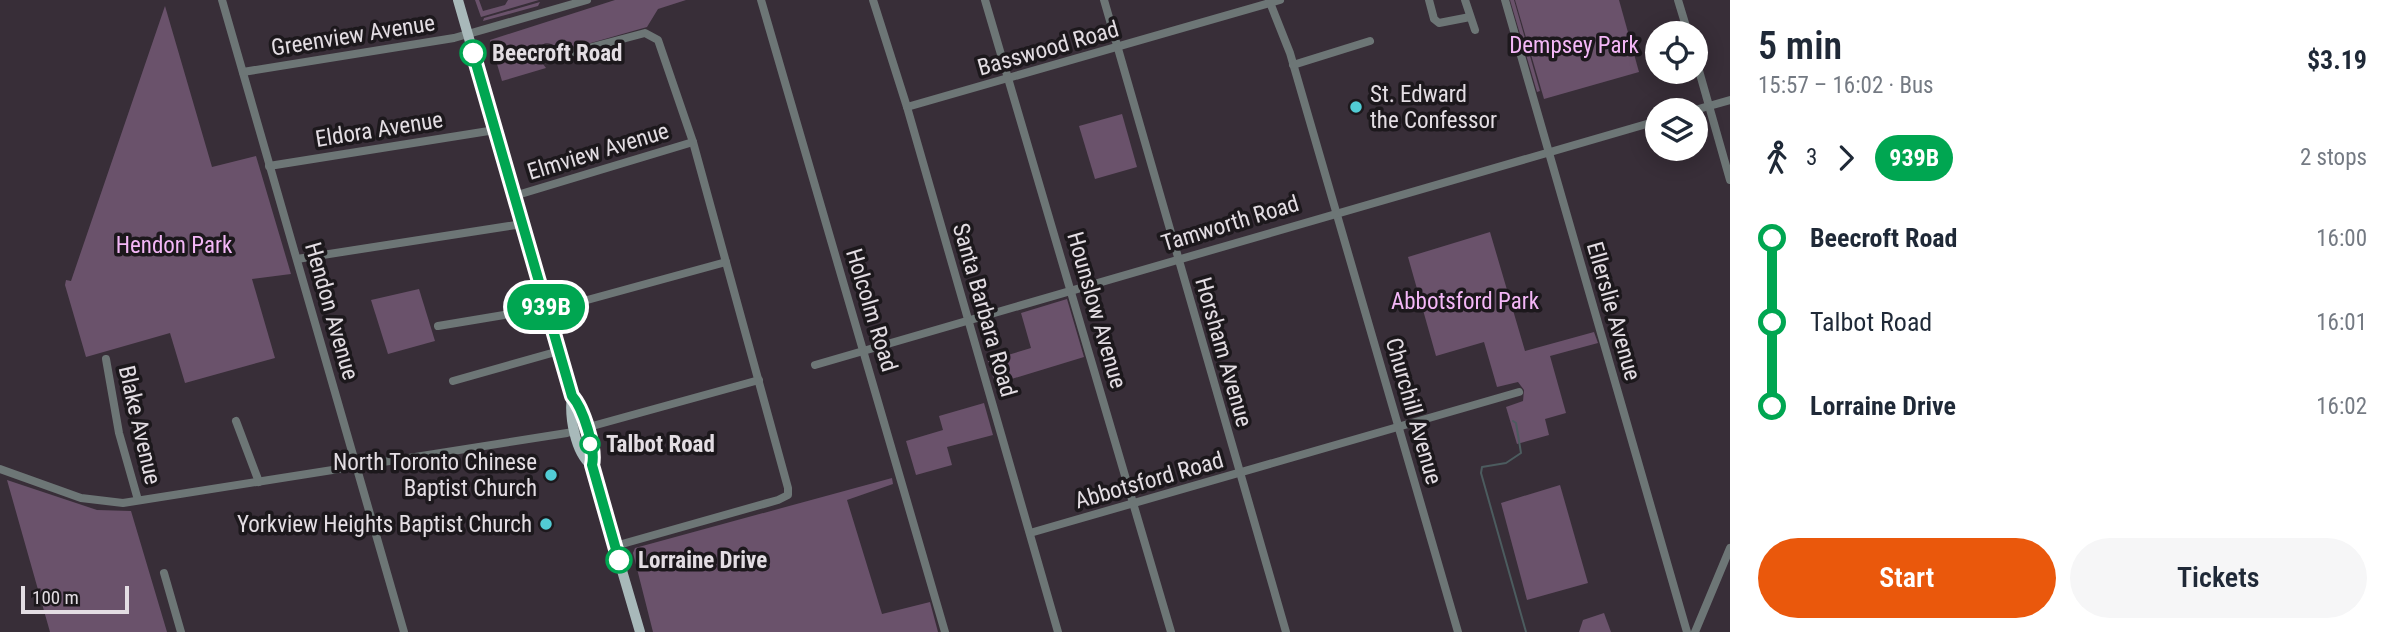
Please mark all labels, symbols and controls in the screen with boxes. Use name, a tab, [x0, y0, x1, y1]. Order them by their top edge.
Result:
street label: Greenview Avenue	[269, 9, 437, 62]
street label: Basswood Road	[974, 15, 1122, 82]
map controls	[1645, 21, 1708, 161]
button: locate	[1645, 21, 1708, 84]
text: 5 min	[1758, 24, 1842, 68]
park label: Dempsey Park	[1509, 32, 1639, 59]
marker: Beecroft Road	[460, 40, 486, 66]
place label: Beecroft Road	[492, 40, 622, 67]
text: $3.19	[2307, 45, 2367, 75]
text: 15:57 – 16:02 · Bus	[1758, 72, 1934, 99]
place label: St. Edward the Confessor	[1370, 81, 1497, 134]
button: layers	[1645, 98, 1708, 161]
marker: St. Edward the Confessor	[1348, 99, 1364, 115]
street label: Eldora Avenue	[313, 106, 445, 153]
street label: Elmview Avenue	[524, 117, 672, 186]
icon: walk	[1758, 139, 1796, 177]
icon: forward	[1827, 139, 1865, 177]
text: 3	[1806, 144, 1817, 171]
text: 939B	[1889, 144, 1939, 172]
text: 2 stops	[2300, 144, 2367, 171]
street label: Tamworth Road	[1158, 190, 1302, 257]
street label: Santa Barbara Road	[947, 220, 1022, 400]
text: Beecroft Road	[1810, 223, 1957, 253]
text: 16:00	[2316, 225, 2367, 252]
street label: Hounslow Avenue	[1061, 229, 1132, 392]
park label: Hendon Park	[116, 232, 233, 259]
street label: Hendon Avenue	[299, 239, 364, 383]
street label: Ellerslie Avenue	[1581, 239, 1646, 384]
street label: Holcolm Road	[840, 245, 903, 375]
street label: Horsham Avenue	[1189, 274, 1258, 430]
line badge: 939B	[497, 284, 595, 330]
park label: Abbotsford Park	[1391, 288, 1540, 315]
text: 939B	[521, 293, 571, 321]
text: Talbot Road	[1810, 307, 1932, 337]
text: 16:01	[2316, 309, 2367, 336]
street label: Churchill Avenue	[1380, 335, 1447, 487]
street label: Blake Avenue	[113, 363, 166, 487]
text: Lorraine Drive	[1810, 391, 1956, 421]
text: 16:02	[2316, 393, 2367, 420]
place label: Talbot Road	[606, 431, 715, 458]
marker: Talbot Road	[580, 434, 600, 454]
street label: Abbotsford Road	[1072, 446, 1227, 515]
place label: North Toronto Chinese Baptist Church	[333, 449, 537, 502]
marker: North Toronto Chinese Baptist Church	[543, 467, 559, 483]
place label: Yorkview Heights Baptist Church	[237, 511, 532, 538]
marker: Yorkview Heights Baptist Church	[538, 516, 554, 532]
button: Start	[1758, 538, 2056, 618]
button: Tickets	[2070, 538, 2367, 618]
marker: Lorraine Drive	[606, 547, 632, 573]
place label: Lorraine Drive	[638, 547, 767, 574]
scale bar	[21, 583, 130, 615]
text: 100 m	[32, 586, 79, 609]

